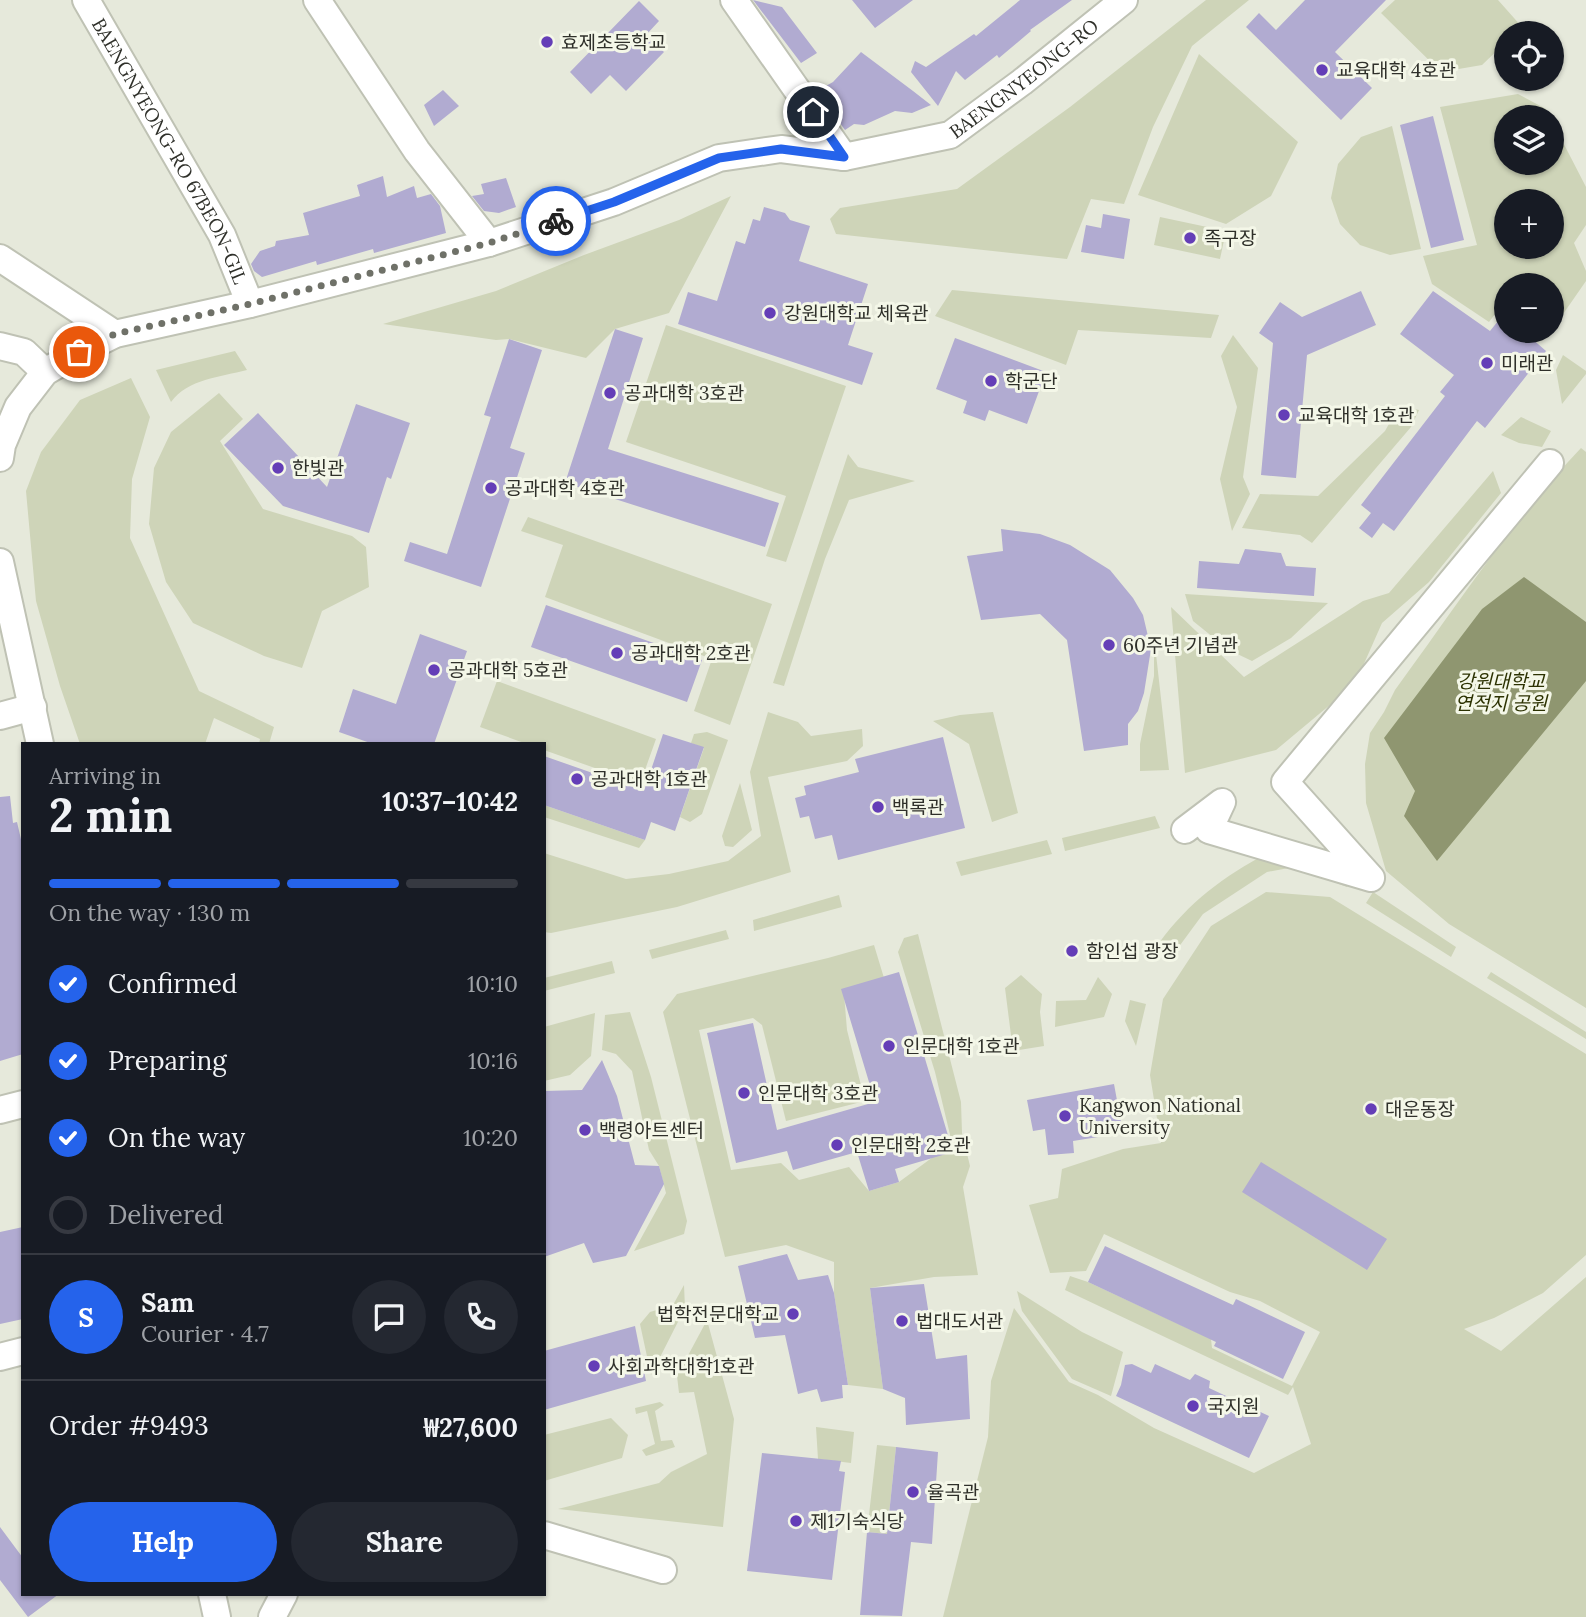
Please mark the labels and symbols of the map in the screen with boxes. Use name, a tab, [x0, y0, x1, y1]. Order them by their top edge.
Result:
street label: BAENGNYEONG-RO	[944, 13, 1103, 144]
street label: BAENGNYEONG-RO 67BEON-GIL	[87, 14, 253, 287]
place label: 효제초등학교	[561, 30, 666, 54]
marker: 효제초등학교	[539, 34, 555, 50]
place label: 교육대학 4호관	[1336, 58, 1456, 82]
marker: 교육대학 4호관	[1314, 62, 1330, 78]
pin	[783, 82, 843, 142]
courier	[521, 186, 591, 256]
place label: 족구장	[1204, 226, 1256, 250]
marker: 족구장	[1182, 230, 1198, 246]
place label: 강원대학교 체육관	[784, 301, 929, 325]
marker: 강원대학교 체육관	[762, 305, 778, 321]
pin	[49, 322, 109, 382]
place label: 미래관	[1501, 351, 1553, 375]
marker: 미래관	[1479, 355, 1495, 371]
place label: 학군단	[1005, 369, 1058, 393]
marker: 학군단	[983, 373, 999, 389]
place label: 공과대학 3호관	[624, 381, 744, 405]
marker: 공과대학 3호관	[602, 385, 618, 401]
place label: 교육대학 1호관	[1298, 403, 1415, 427]
marker: 교육대학 1호관	[1276, 407, 1292, 423]
place label: 한빛관	[292, 456, 344, 480]
marker: 한빛관	[270, 460, 286, 476]
place label: 공과대학 4호관	[505, 476, 625, 500]
marker: 공과대학 4호관	[483, 480, 499, 496]
place label: 60주년 기념관	[1123, 633, 1238, 657]
marker: 60주년 기념관	[1101, 637, 1117, 653]
place label: 공과대학 2호관	[631, 641, 751, 665]
marker: 공과대학 2호관	[609, 645, 625, 661]
place label: 공과대학 5호관	[448, 658, 568, 682]
marker: 공과대학 5호관	[426, 662, 442, 678]
park label: 강원대학교 연적지 공원	[1455, 669, 1549, 715]
place label: 공과대학 1호관	[591, 767, 708, 791]
marker: 공과대학 1호관	[569, 771, 585, 787]
place label: 백록관	[892, 795, 944, 819]
marker: 백록관	[870, 799, 886, 815]
place label: 함인섭 광장	[1086, 939, 1178, 963]
marker: 함인섭 광장	[1064, 943, 1080, 959]
place label: 인문대학 1호관	[903, 1034, 1020, 1058]
marker: 인문대학 1호관	[881, 1038, 897, 1054]
place label: 인문대학 3호관	[758, 1081, 878, 1105]
marker: 인문대학 3호관	[736, 1085, 752, 1101]
place label: Kangwon National University	[1079, 1093, 1241, 1139]
place label: 대운동장	[1385, 1097, 1455, 1121]
marker: 대운동장	[1363, 1101, 1379, 1117]
marker: Kangwon National University	[1057, 1108, 1073, 1124]
place label: 백령아트센터	[599, 1118, 704, 1142]
marker: 백령아트센터	[577, 1122, 593, 1138]
place label: 인문대학 2호관	[851, 1133, 971, 1157]
marker: 인문대학 2호관	[829, 1137, 845, 1153]
place label: 법학전문대학교	[657, 1302, 779, 1326]
marker: 법학전문대학교	[785, 1306, 801, 1322]
place label: 법대도서관	[916, 1309, 1003, 1333]
marker: 법대도서관	[894, 1313, 910, 1329]
place label: 사회과학대학1호관	[608, 1354, 755, 1378]
marker: 사회과학대학1호관	[586, 1358, 602, 1374]
place label: 국지원	[1207, 1394, 1259, 1418]
marker: 국지원	[1185, 1398, 1201, 1414]
place label: 율곡관	[927, 1480, 979, 1504]
marker: 율곡관	[905, 1484, 921, 1500]
place label: 제1기숙식당	[810, 1509, 904, 1533]
marker: 제1기숙식당	[788, 1513, 804, 1529]

